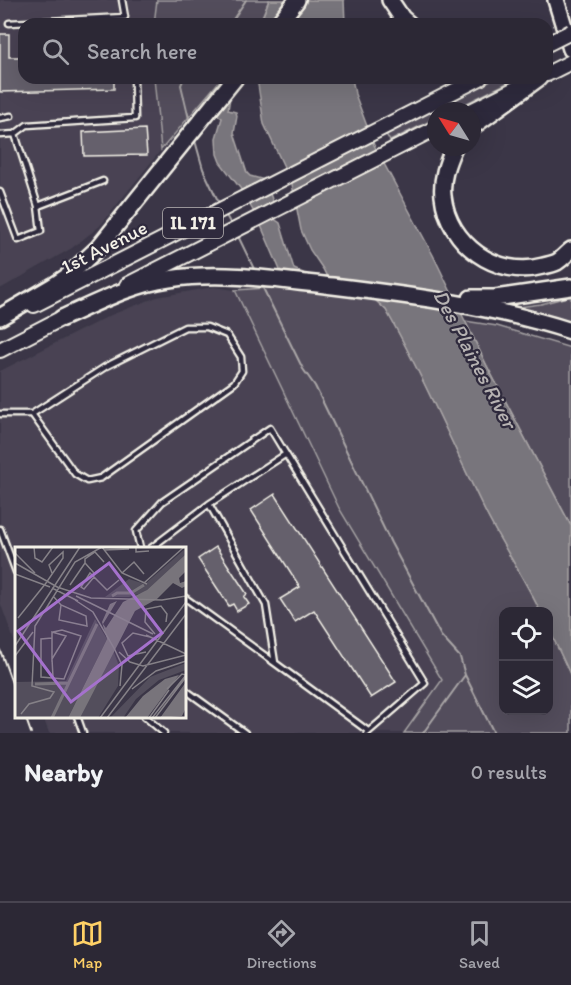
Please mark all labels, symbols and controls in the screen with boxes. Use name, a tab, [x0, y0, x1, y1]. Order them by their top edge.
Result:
search box	[18, 18, 553, 84]
icon: search	[39, 35, 72, 68]
text: Search here	[87, 38, 197, 65]
north arrow	[427, 102, 481, 156]
road number: IL 171	[163, 208, 223, 238]
street label: 1st Avenue	[57, 215, 151, 279]
water label: Des Plaines River	[428, 285, 524, 435]
inset map	[15, 547, 186, 718]
map controls	[499, 607, 553, 715]
button: locate	[499, 607, 553, 661]
button: layers	[499, 661, 553, 715]
text: Nearby	[24, 756, 103, 788]
text: 0 results	[471, 760, 547, 784]
tab: Map	[71, 917, 104, 972]
tab: Directions	[246, 917, 317, 972]
tab: Saved	[459, 917, 500, 972]

